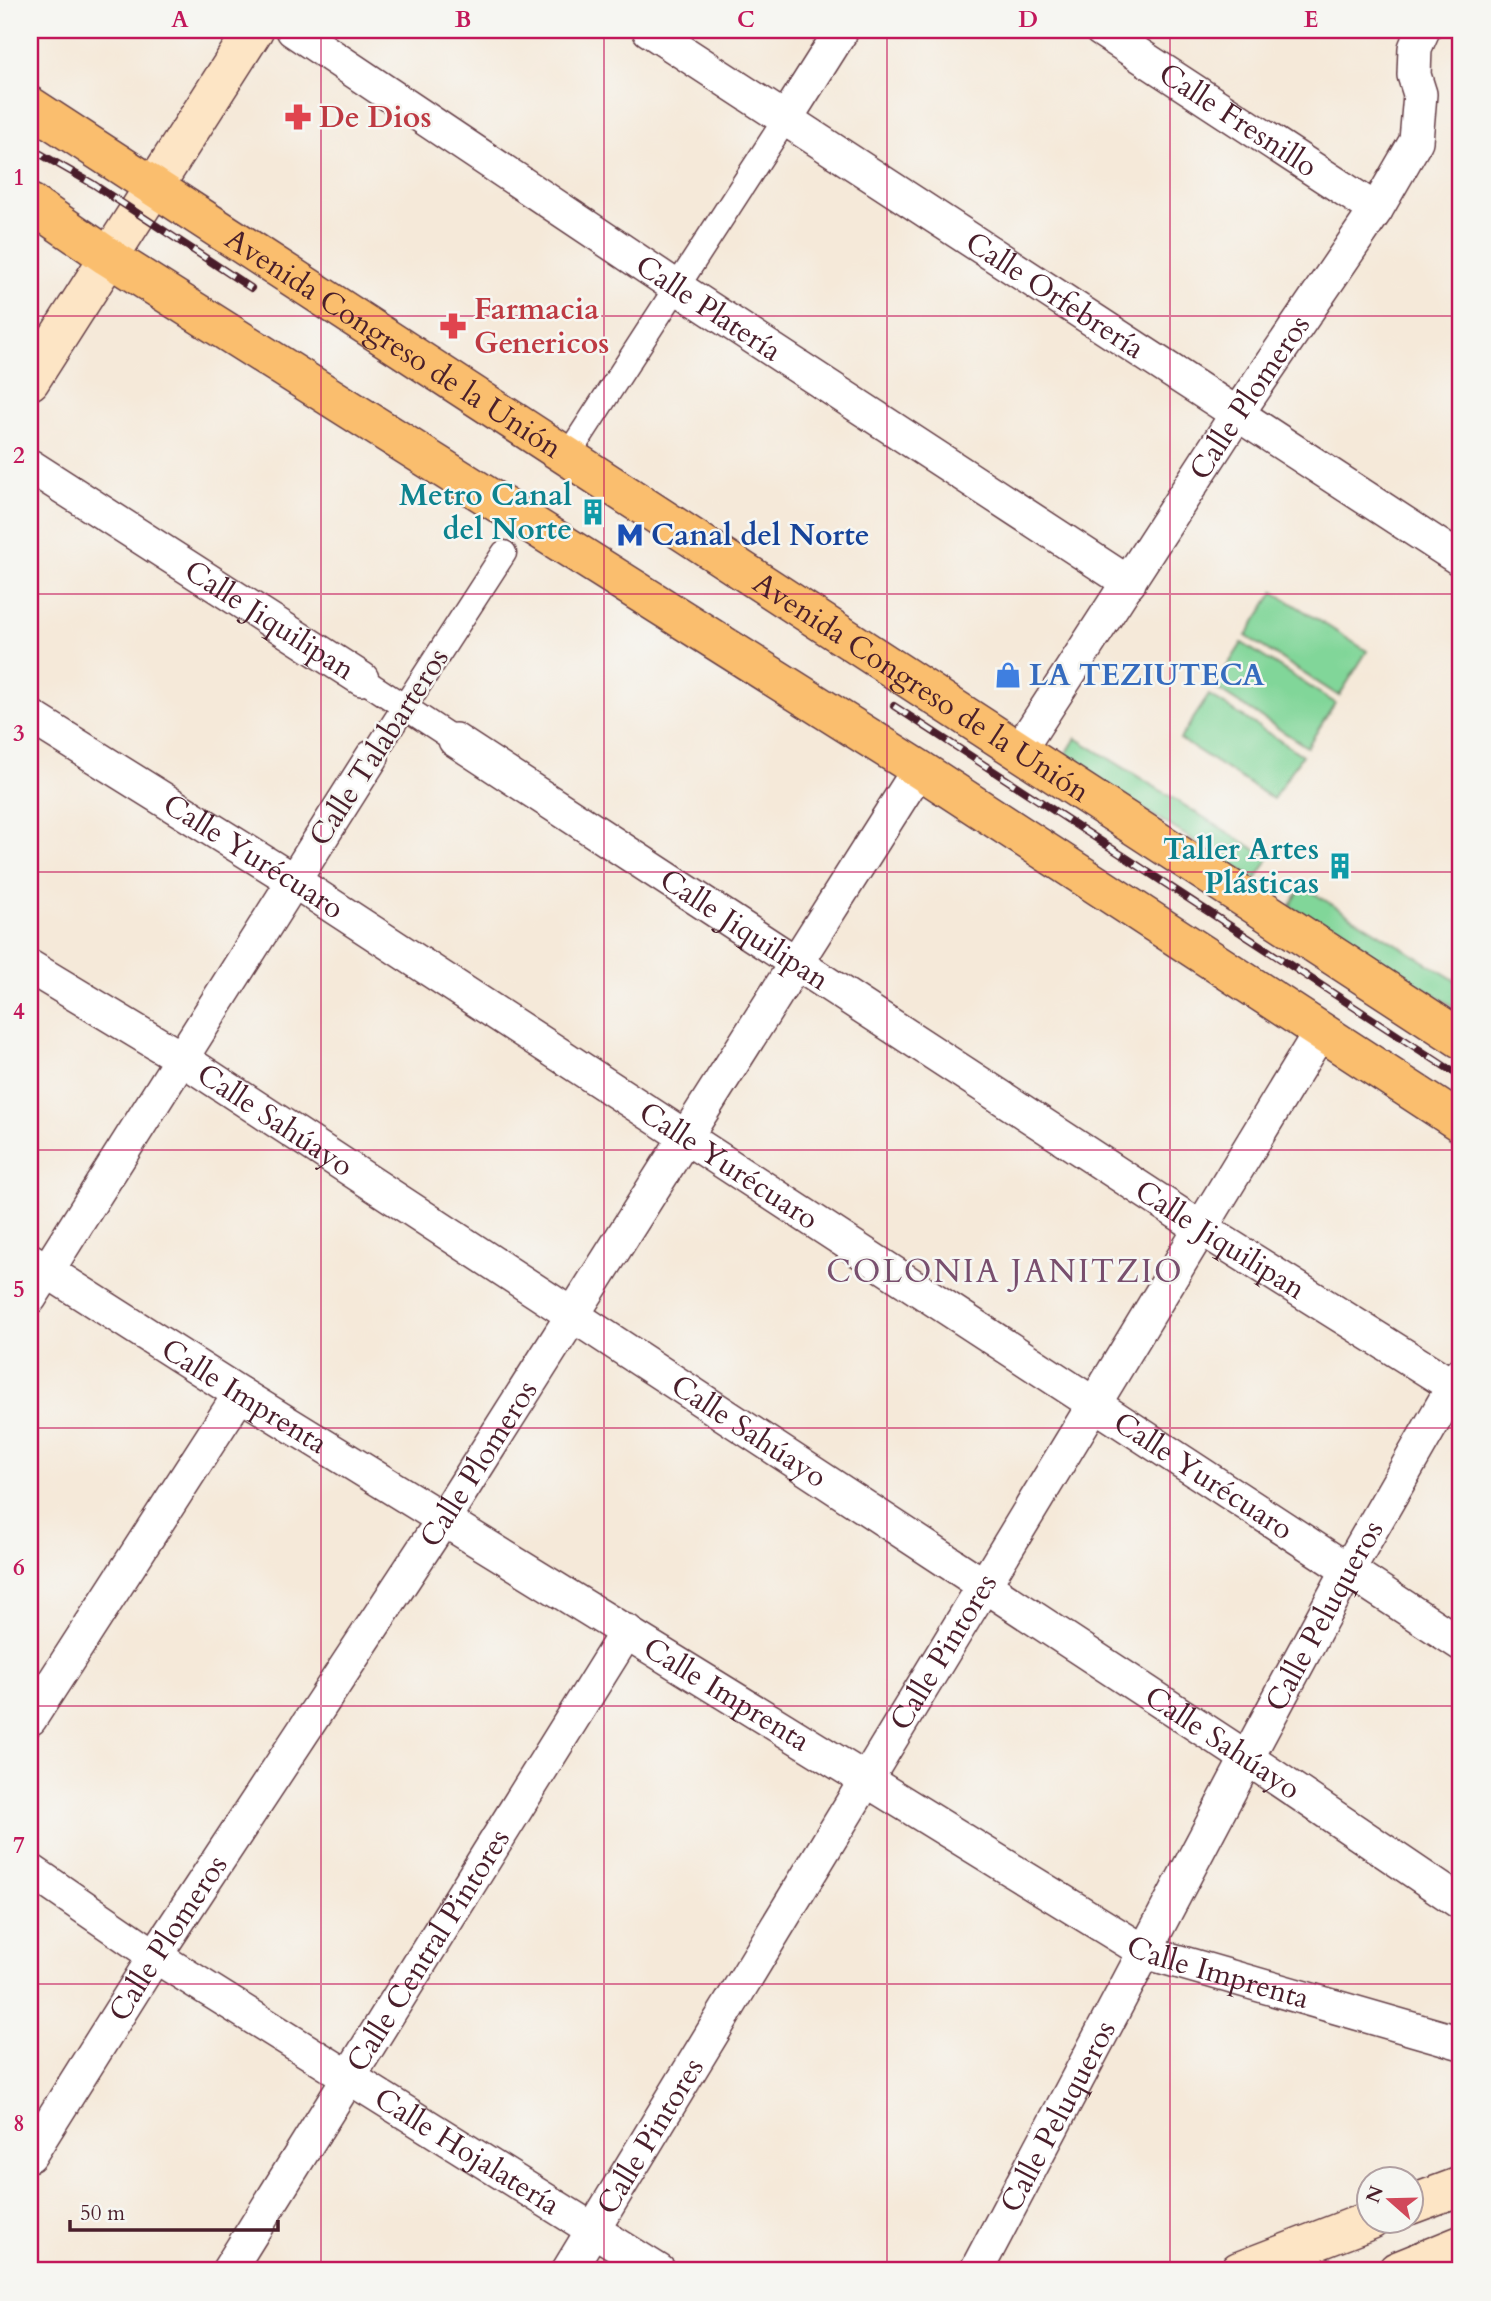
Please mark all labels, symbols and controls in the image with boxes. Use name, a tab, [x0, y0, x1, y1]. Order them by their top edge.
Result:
text: A	[171, 4, 189, 35]
text: B	[455, 4, 471, 35]
text: C	[737, 4, 755, 35]
text: D	[1018, 4, 1038, 35]
text: E	[1304, 4, 1318, 35]
street label: Calle Fresnillo	[1151, 53, 1325, 187]
place label: De Dios	[319, 97, 432, 138]
pharmacy icon: De Dios	[283, 102, 313, 132]
text: 1	[13, 162, 25, 193]
street label: Avenida Congreso de la Unión	[217, 218, 570, 468]
street label: Calle Orfebrería	[958, 222, 1152, 368]
street label: Calle Platería	[628, 245, 790, 371]
place label: Farmacia Genericos	[474, 289, 609, 364]
street label: Calle Plomeros	[1179, 306, 1319, 488]
pharmacy icon: Farmacia Genericos	[438, 311, 468, 341]
text: 2	[13, 440, 25, 471]
place label: Metro Canal del Norte	[399, 475, 572, 550]
building icon: Metro Canal del Norte	[578, 497, 608, 527]
place label: Canal del Norte	[651, 515, 870, 556]
metro station icon: Canal del Norte	[615, 520, 645, 550]
street label: Calle Jiquilipan	[177, 550, 363, 690]
street label: Avenida Congreso de la Unión	[745, 562, 1098, 812]
street label: Calle Talabarteros	[300, 640, 458, 854]
place label: LA TEZIUTECA	[1029, 655, 1265, 696]
shop icon: LA TEZIUTECA	[993, 660, 1023, 690]
text: 3	[13, 718, 25, 749]
street label: Calle Yurécuaro	[155, 784, 352, 929]
place label: Taller Artes Plásticas	[1163, 829, 1319, 904]
building icon: Taller Artes Plásticas	[1325, 851, 1355, 881]
street label: Calle Jiquilipan	[652, 859, 837, 1000]
text: 4	[13, 996, 25, 1027]
street label: Calle Sahúayo	[189, 1054, 361, 1186]
street label: Calle Yurécuaro	[631, 1092, 827, 1239]
street label: Calle Jiquilipan	[1127, 1170, 1313, 1309]
district label: COLONIA JANITZIO	[826, 1250, 1184, 1294]
text: 5	[13, 1274, 25, 1305]
street label: Calle Imprenta	[154, 1329, 335, 1464]
street label: Calle Sahúayo	[663, 1365, 835, 1497]
street label: Calle Plomeros	[410, 1372, 547, 1555]
street label: Calle Yurécuaro	[1106, 1402, 1301, 1549]
street label: Calle Peluqueros	[1255, 1513, 1393, 1718]
text: 6	[13, 1552, 25, 1583]
street label: Calle Pintores	[880, 1566, 1006, 1738]
street label: Calle Imprenta	[636, 1627, 818, 1761]
street label: Calle Sahúayo	[1137, 1676, 1309, 1809]
street label: Calle Central Pintores	[337, 1821, 519, 2080]
text: 7	[13, 1830, 25, 1861]
street label: Calle Plomeros	[99, 1847, 237, 2029]
street label: Calle Imprenta	[1118, 1925, 1314, 2019]
street label: Calle Peluqueros	[990, 2013, 1125, 2219]
street label: Calle Pintores	[587, 2050, 713, 2222]
street label: Calle Hojalatería	[367, 2078, 568, 2225]
text: 8	[13, 2108, 25, 2139]
north arrow	[1354, 2164, 1424, 2234]
text: N	[1360, 2182, 1390, 2207]
scale bar	[70, 2189, 278, 2233]
text: 50 m	[80, 2199, 125, 2228]

